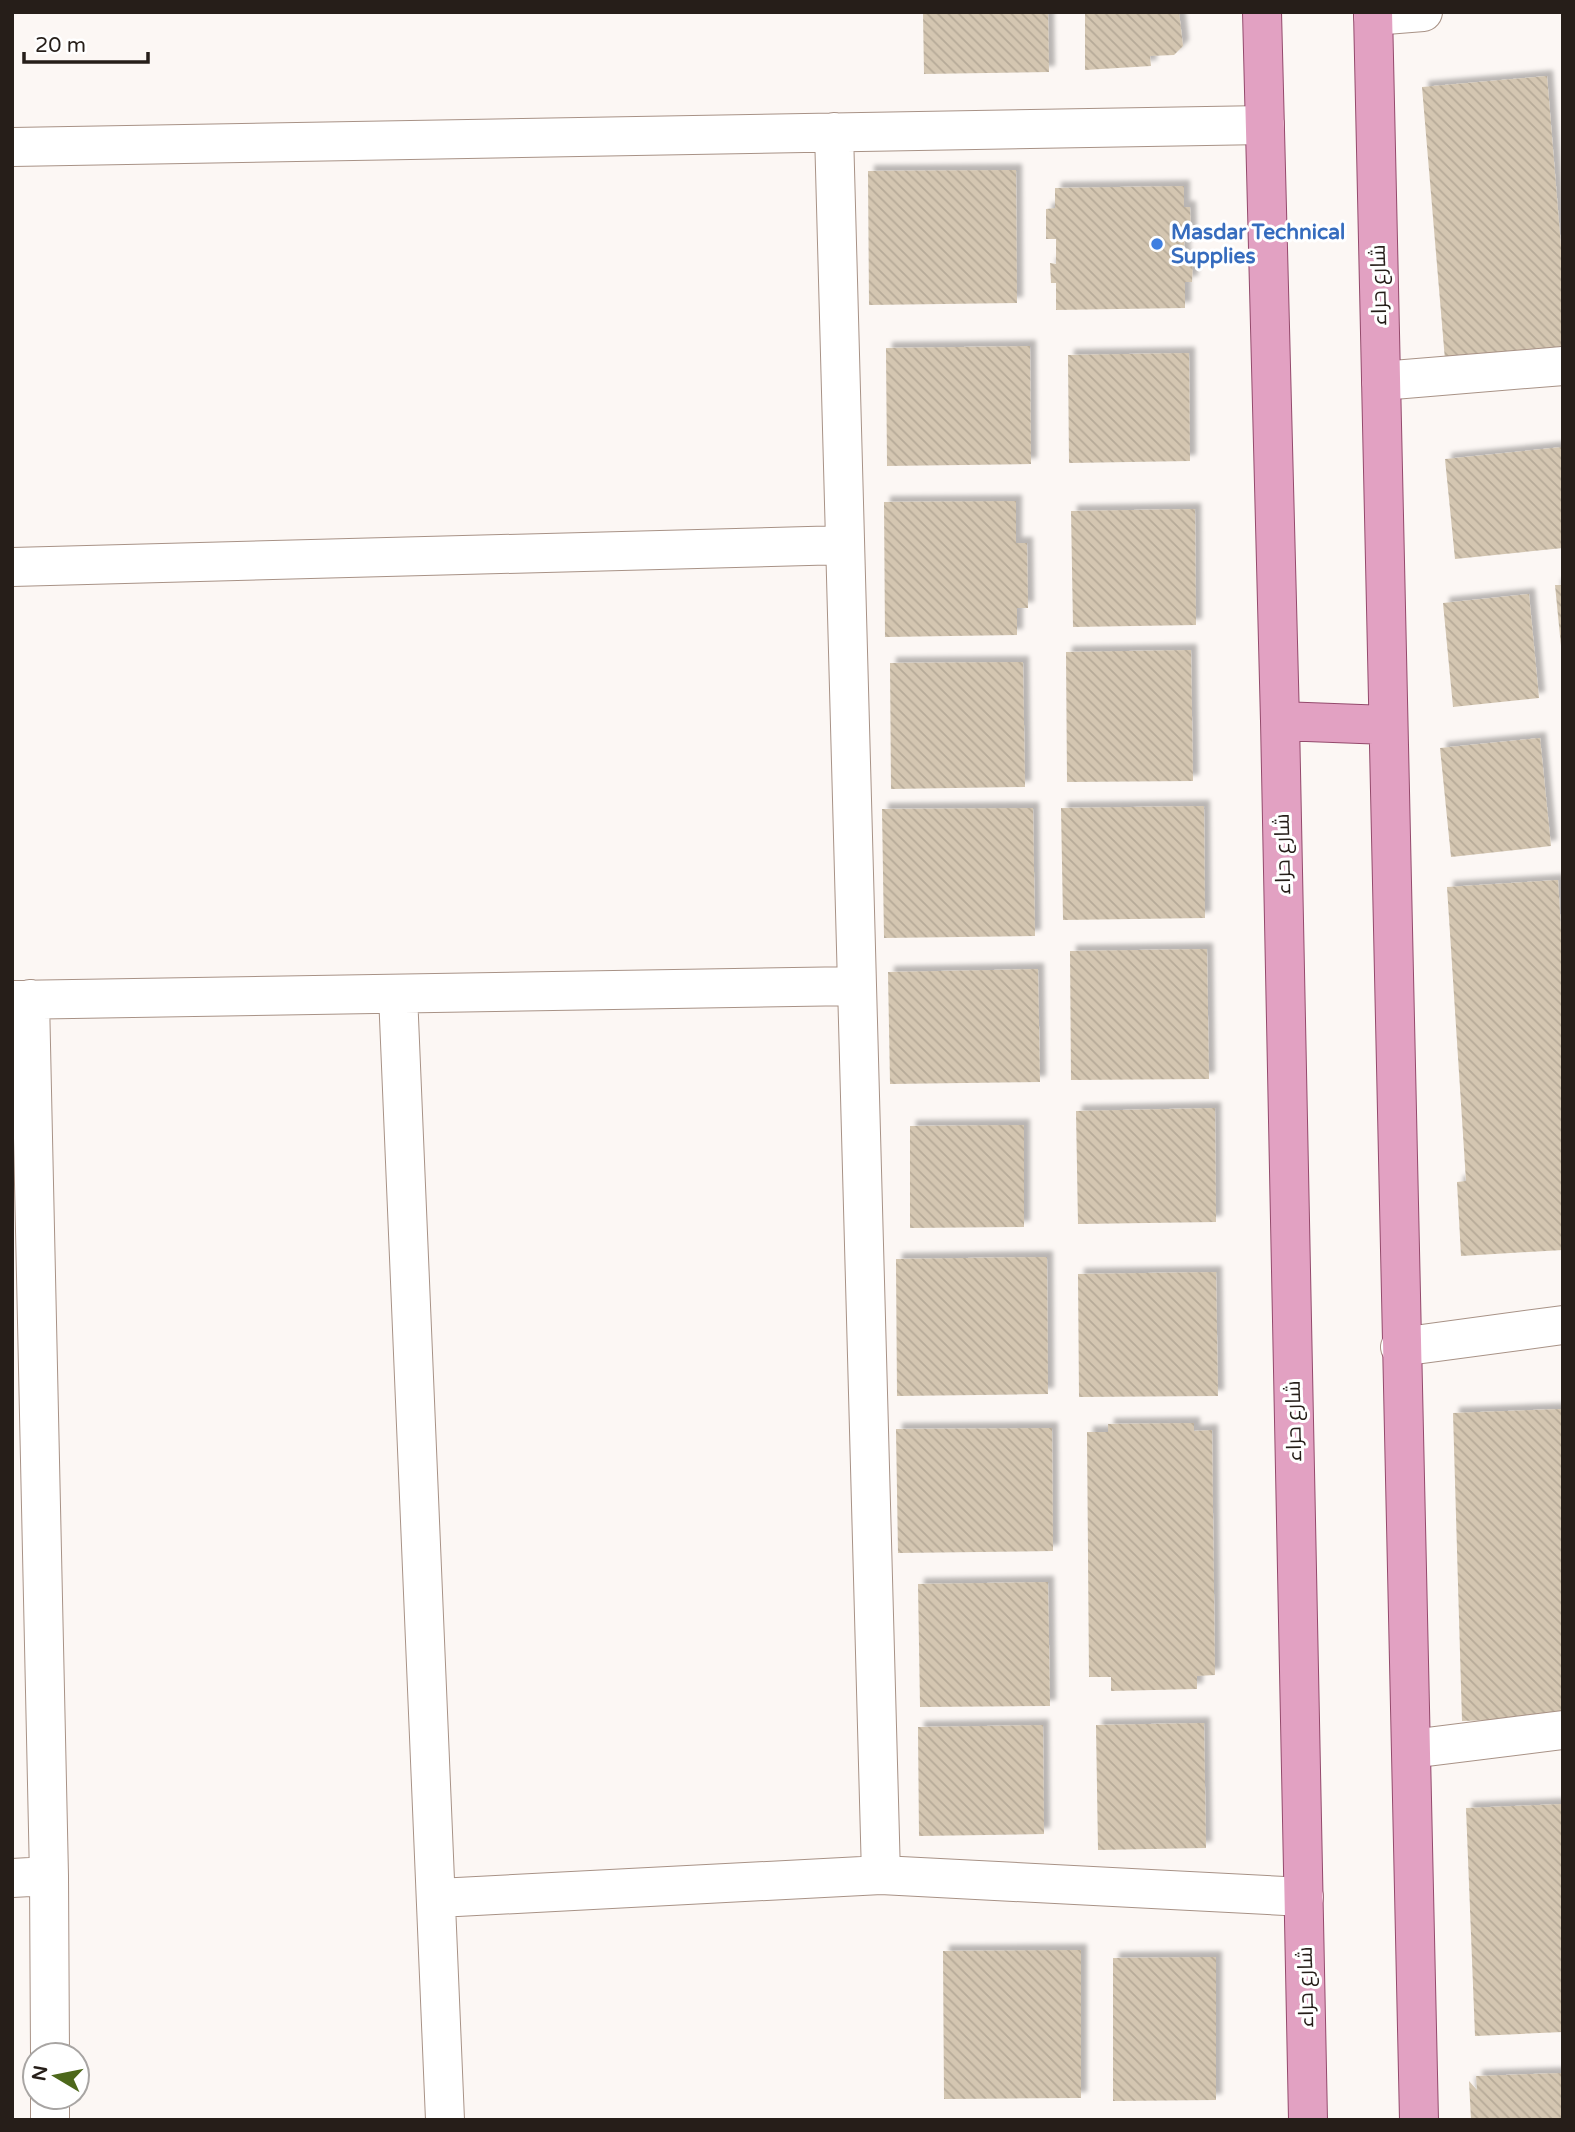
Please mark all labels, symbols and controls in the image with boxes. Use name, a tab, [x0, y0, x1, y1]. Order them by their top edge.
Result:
scale bar	[24, 21, 149, 65]
text: 20 m	[35, 33, 86, 58]
place label: Masdar Technical Supplies	[1171, 220, 1345, 269]
marker: Masdar Technical Supplies	[1149, 236, 1165, 252]
street label: شارع حراء	[1366, 244, 1393, 326]
street label: شارع حراء	[1270, 813, 1297, 895]
street label: شارع حراء	[1281, 1380, 1308, 1462]
street label: شارع حراء	[1293, 1946, 1320, 2028]
north arrow	[21, 2041, 91, 2111]
text: N	[28, 2064, 52, 2083]

